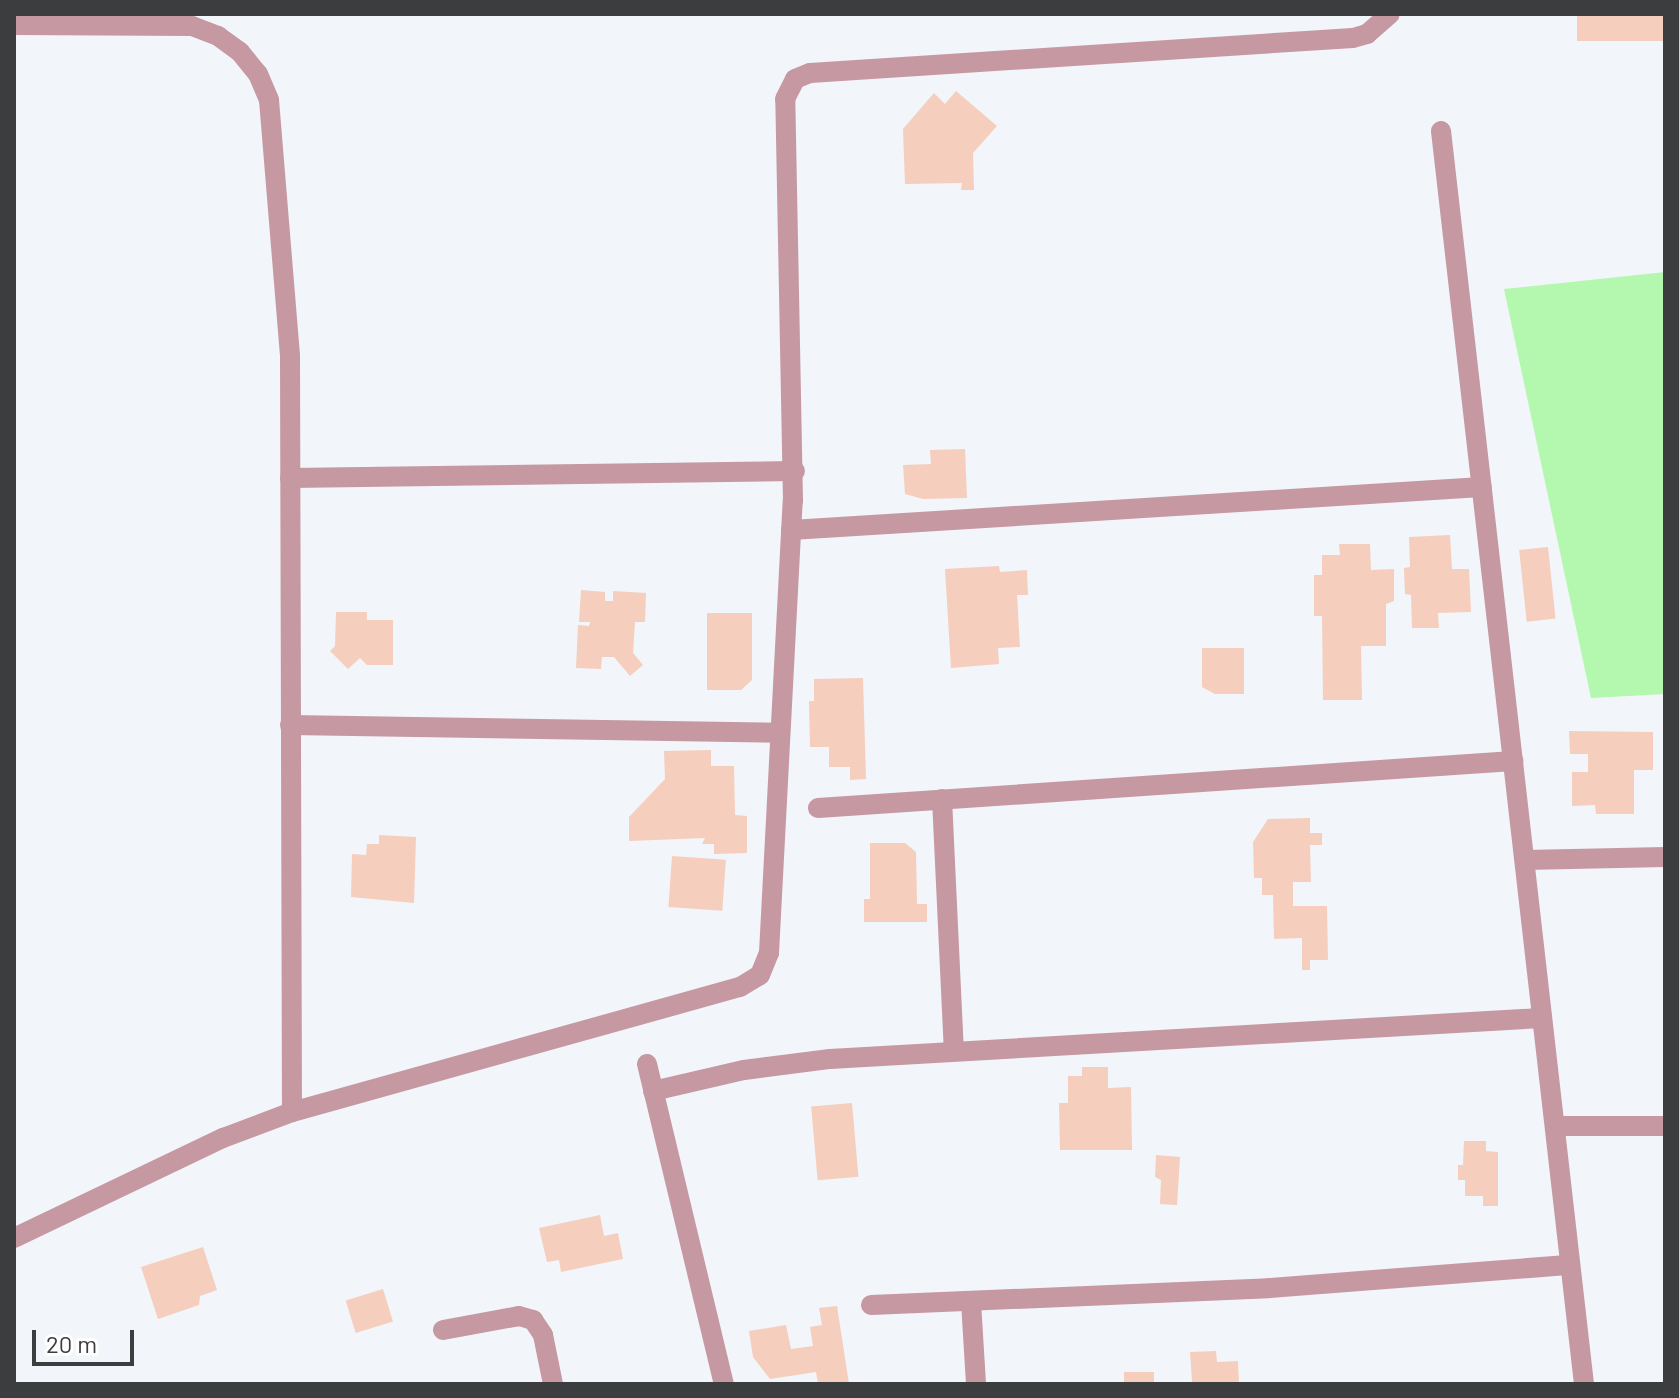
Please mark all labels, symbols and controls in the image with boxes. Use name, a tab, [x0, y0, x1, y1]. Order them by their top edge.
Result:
scale bar	[36, 1314, 138, 1364]
text: 20 m	[46, 1329, 97, 1358]

